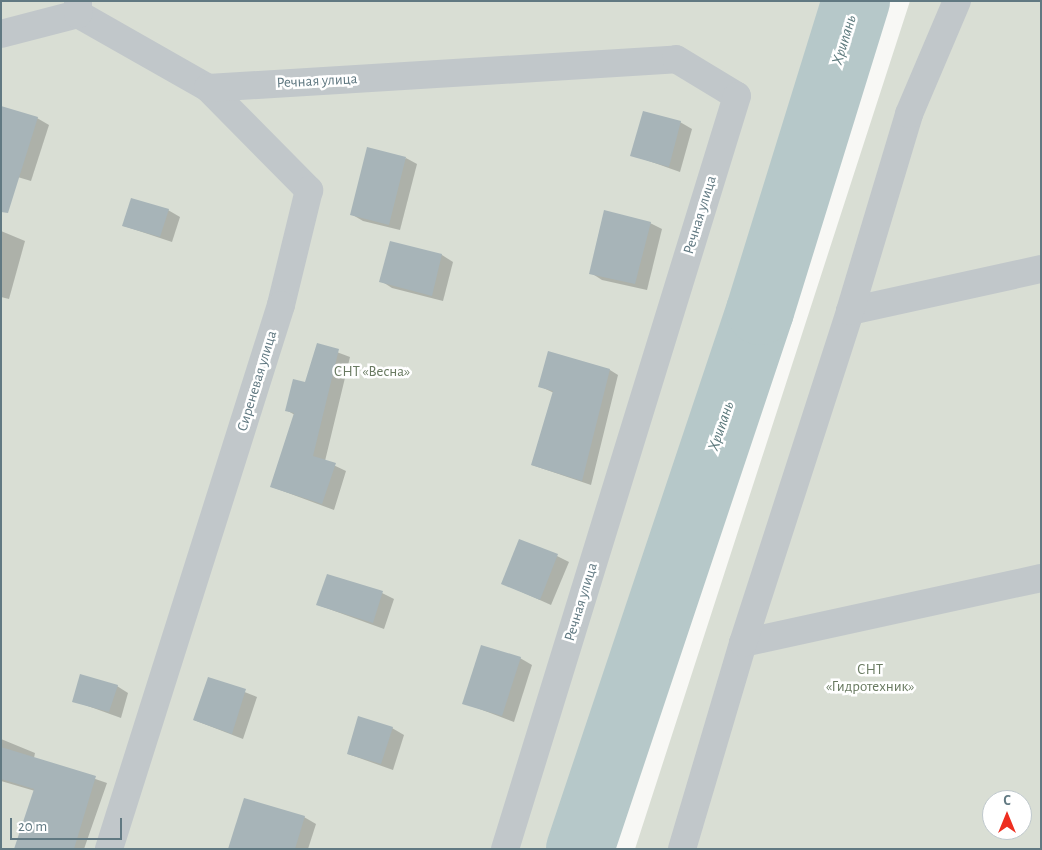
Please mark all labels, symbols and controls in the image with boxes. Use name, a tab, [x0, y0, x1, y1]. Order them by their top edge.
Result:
water label: Хрипань	[827, 13, 861, 67]
street label: Речная улица	[276, 70, 358, 92]
street label: Речная улица	[680, 174, 720, 256]
street label: Сиреневая улица	[233, 328, 281, 434]
park label: СНТ «Весна»	[334, 363, 410, 381]
water label: Хрипань	[704, 399, 738, 453]
street label: Речная улица	[561, 561, 601, 643]
park label: СНТ «Гидротехник»	[826, 660, 914, 695]
north arrow	[982, 790, 1032, 840]
text: С	[1003, 794, 1011, 808]
scale bar	[12, 808, 125, 840]
text: 20 m	[18, 819, 47, 834]

